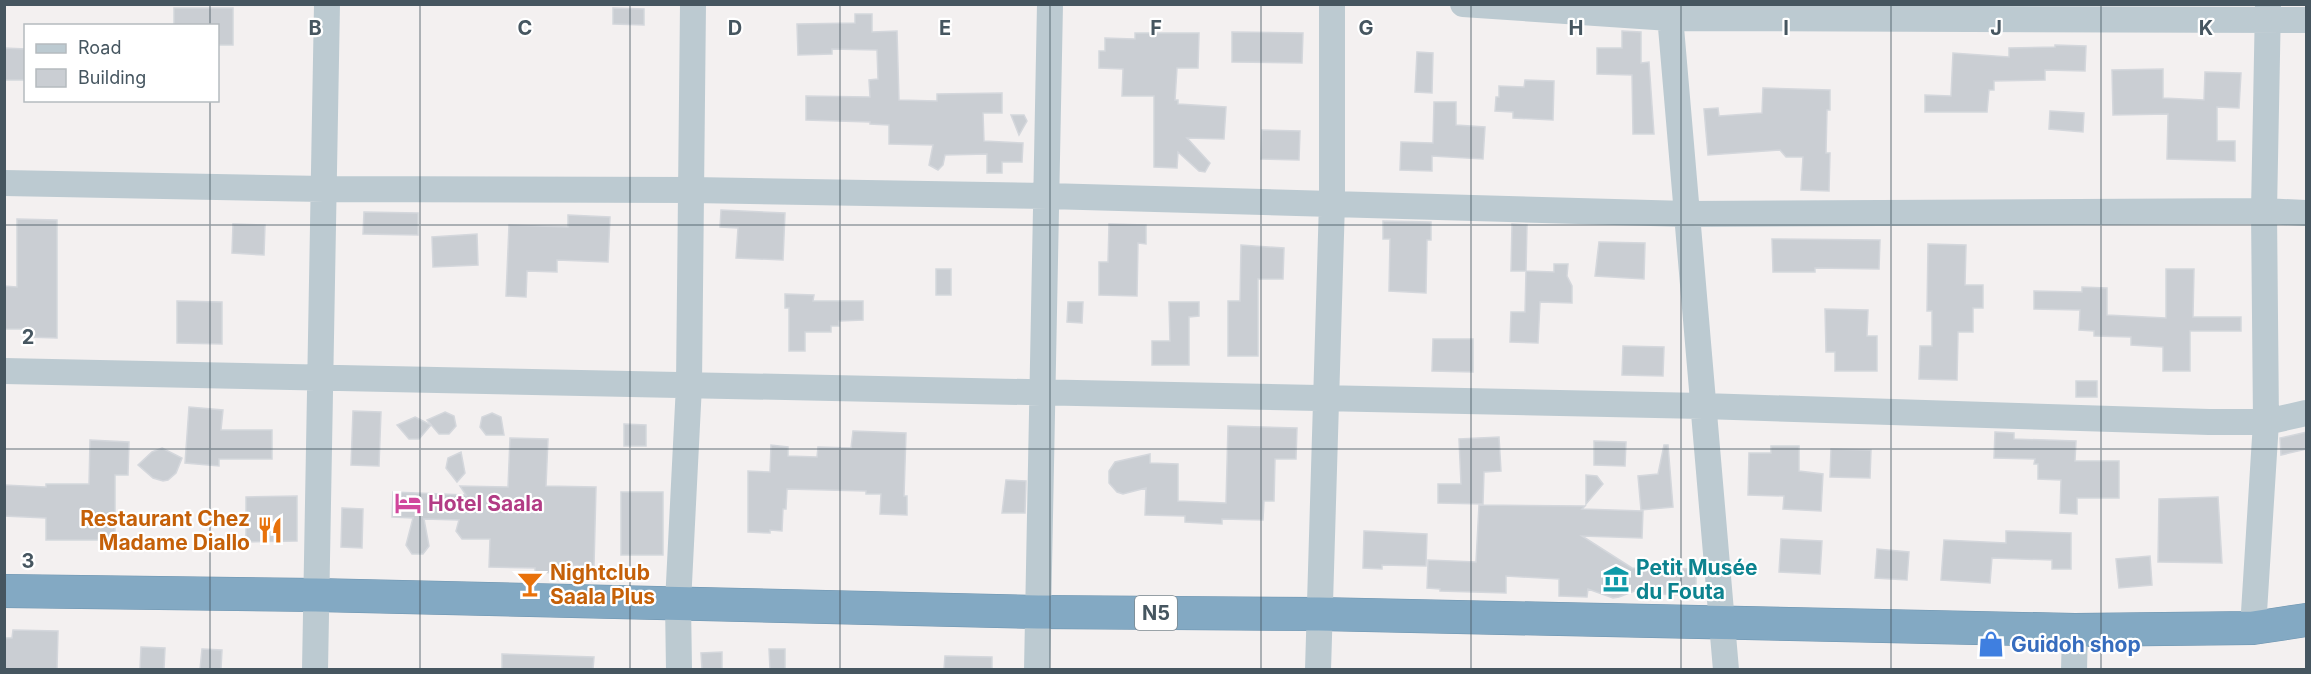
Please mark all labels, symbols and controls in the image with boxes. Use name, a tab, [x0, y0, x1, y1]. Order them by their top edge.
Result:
text: B	[308, 16, 322, 40]
text: C	[518, 16, 532, 40]
text: D	[728, 16, 742, 40]
text: E	[939, 16, 951, 40]
text: F	[1150, 16, 1162, 40]
text: G	[1358, 16, 1374, 40]
text: H	[1569, 16, 1583, 40]
text: I	[1783, 16, 1789, 40]
text: J	[1990, 16, 2002, 40]
text: K	[2199, 16, 2213, 40]
legend	[24, 24, 219, 102]
text: Road	[78, 37, 121, 58]
text: Building	[78, 67, 146, 88]
text: 2	[22, 325, 34, 349]
hotel icon: Hotel Saala	[393, 488, 423, 518]
place label: Hotel Saala	[428, 491, 543, 516]
place label: Restaurant Chez Madame Diallo	[80, 506, 250, 555]
restaurant icon: Restaurant Chez Madame Diallo	[255, 515, 285, 545]
text: 3	[22, 549, 34, 573]
place label: Petit Musée du Fouta	[1636, 555, 1757, 604]
place label: Nightclub Saala Plus	[550, 560, 655, 609]
museum icon: Petit Musée du Fouta	[1601, 564, 1631, 594]
bar icon: Nightclub Saala Plus	[515, 569, 545, 599]
road number: N5	[1135, 596, 1177, 630]
shop icon: Guidoh shop	[1976, 629, 2006, 659]
place label: Guidoh shop	[2011, 632, 2141, 657]

